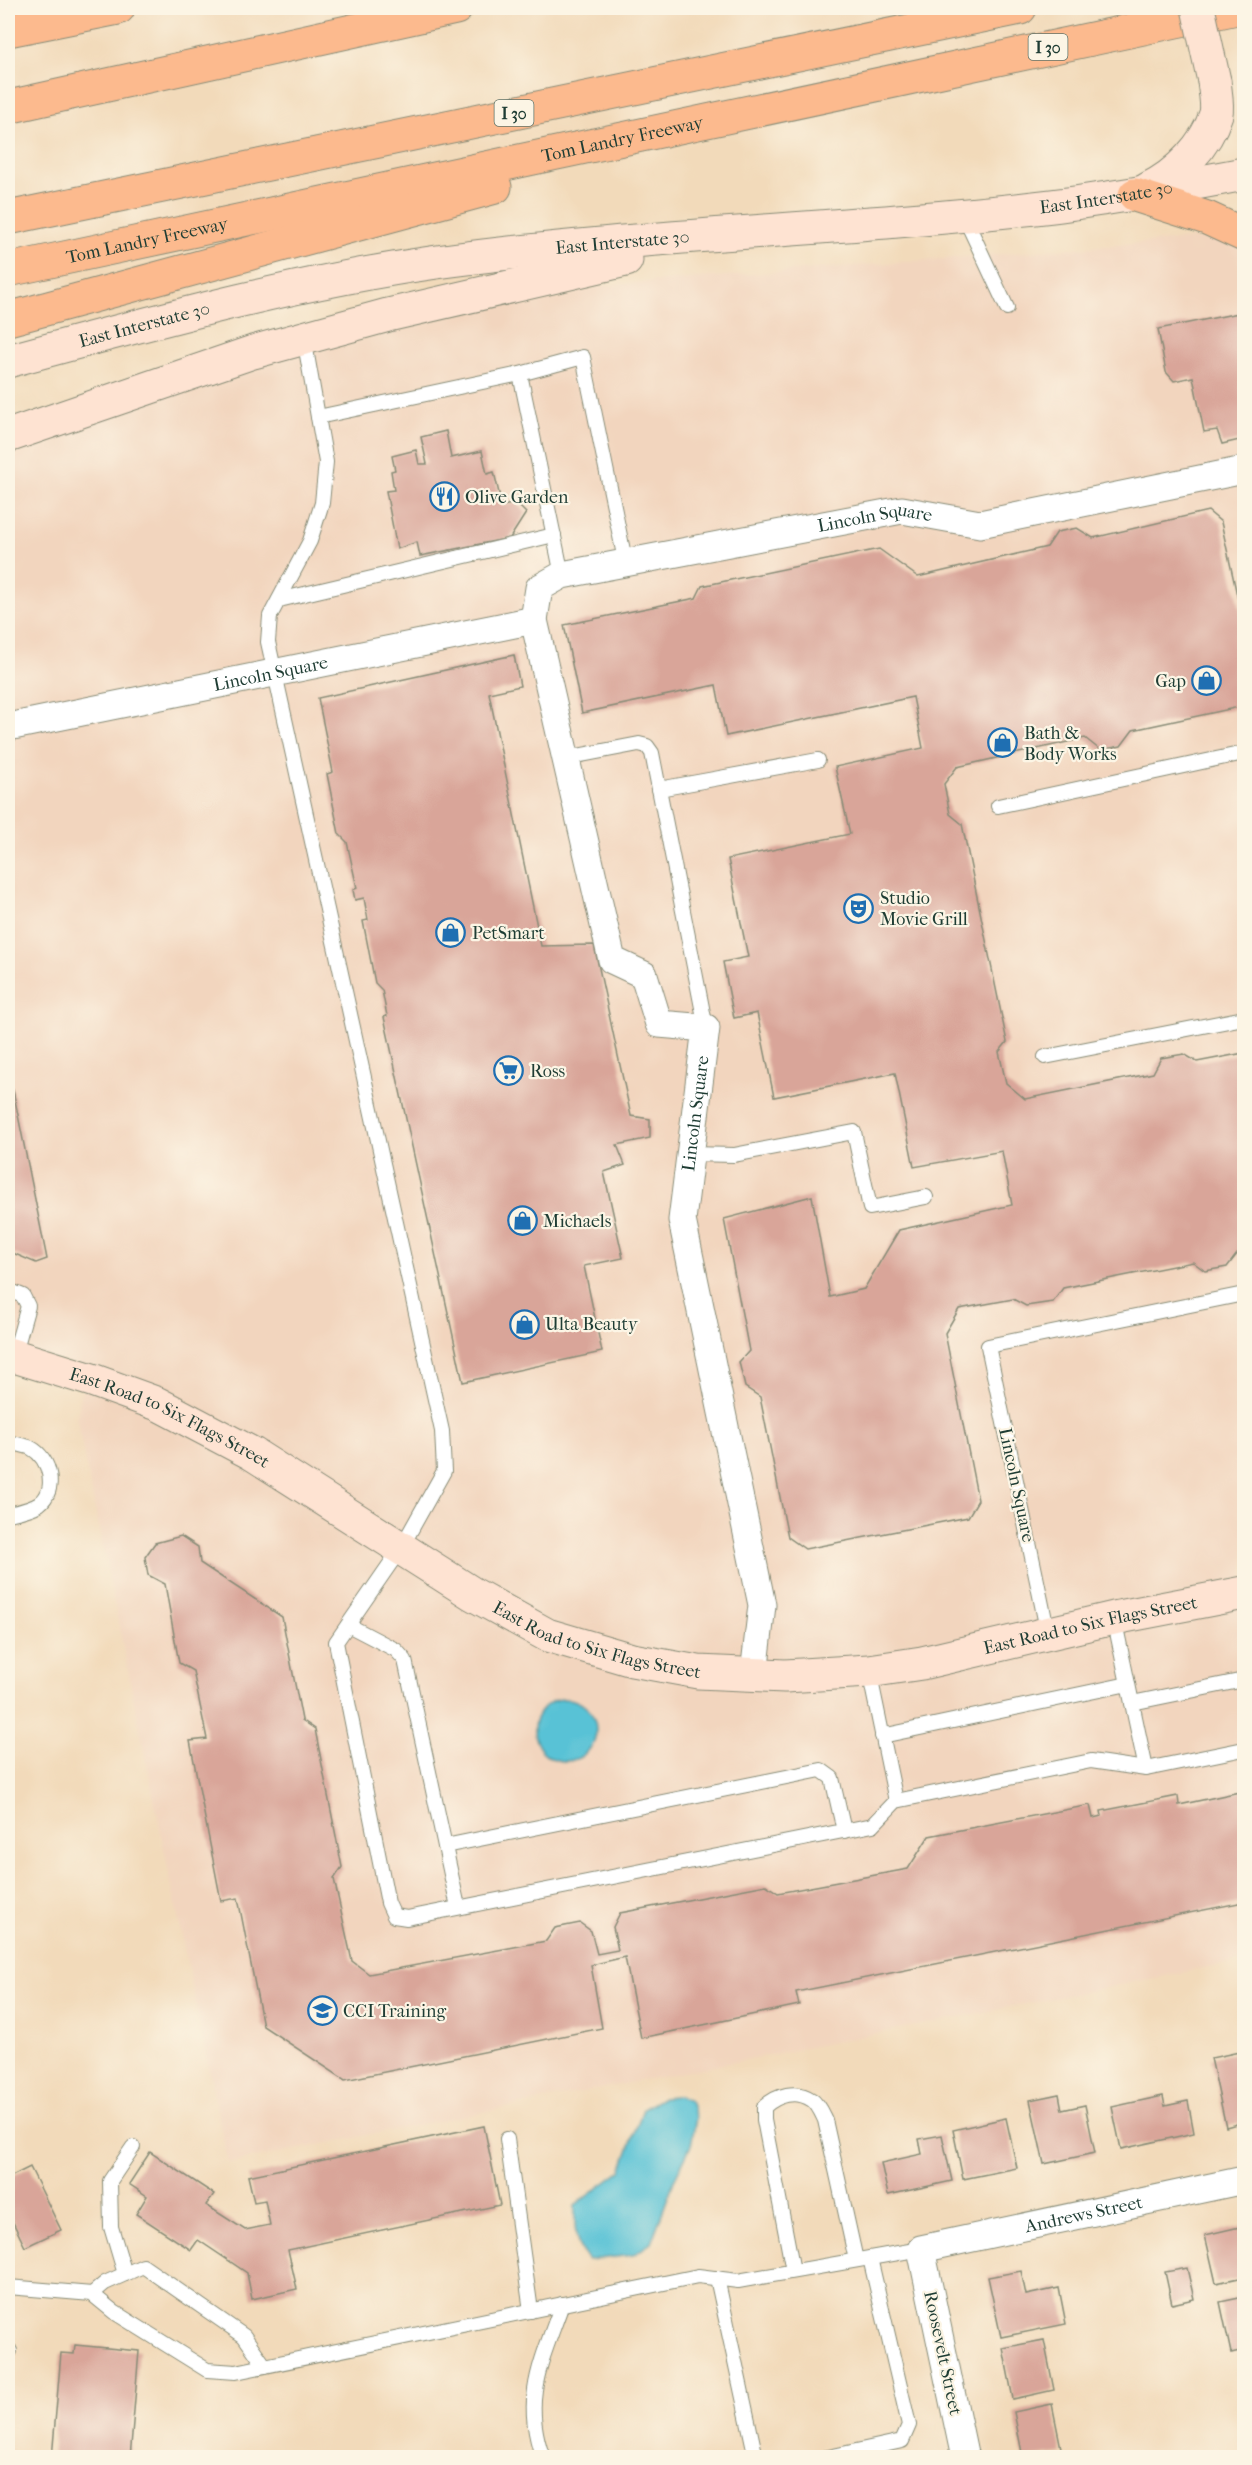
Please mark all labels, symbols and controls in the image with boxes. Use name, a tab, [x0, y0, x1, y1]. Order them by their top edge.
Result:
road number: I 30	[1028, 34, 1068, 60]
road number: I 30	[494, 100, 534, 126]
street label: Tom Landry Freeway	[540, 112, 706, 167]
street label: East Interstate 30	[1038, 177, 1175, 218]
street label: Tom Landry Freeway	[64, 213, 231, 268]
street label: East Interstate 30	[554, 227, 690, 259]
street label: East Interstate 30	[77, 298, 212, 352]
restaurant icon: Olive Garden	[428, 481, 460, 513]
place label: Olive Garden	[465, 487, 569, 508]
street label: Lincoln Square	[816, 499, 934, 537]
street label: Lincoln Square	[212, 652, 330, 696]
shop icon: Gap	[1191, 665, 1223, 697]
place label: Gap	[1155, 671, 1186, 692]
place label: Bath & Body Works	[1024, 723, 1117, 765]
shop icon: Bath & Body Works	[987, 727, 1019, 759]
place label: Studio Movie Grill	[880, 888, 968, 930]
theatre icon: Studio Movie Grill	[843, 892, 875, 924]
shop icon: PetSmart	[435, 917, 467, 949]
place label: PetSmart	[472, 923, 545, 944]
street label: Lincoln Square	[678, 1054, 713, 1173]
supermarket icon: Ross	[493, 1055, 525, 1087]
place label: Ross	[530, 1061, 566, 1082]
shop icon: Michaels	[506, 1205, 538, 1237]
place label: Michaels	[543, 1211, 612, 1232]
shop icon: Ulta Beauty	[508, 1308, 540, 1340]
place label: Ulta Beauty	[545, 1314, 639, 1335]
street label: East Road to Six Flags Street	[67, 1364, 274, 1473]
street label: Lincoln Square	[994, 1426, 1039, 1544]
street label: East Road to Six Flags Street	[981, 1592, 1200, 1659]
street label: East Road to Six Flags Street	[489, 1597, 703, 1683]
school or university icon: CCI Training	[306, 1995, 338, 2027]
place label: CCI Training	[343, 2001, 447, 2022]
street label: Andrews Street	[1022, 2192, 1145, 2238]
street label: Roosevelt Street	[919, 2289, 966, 2418]

